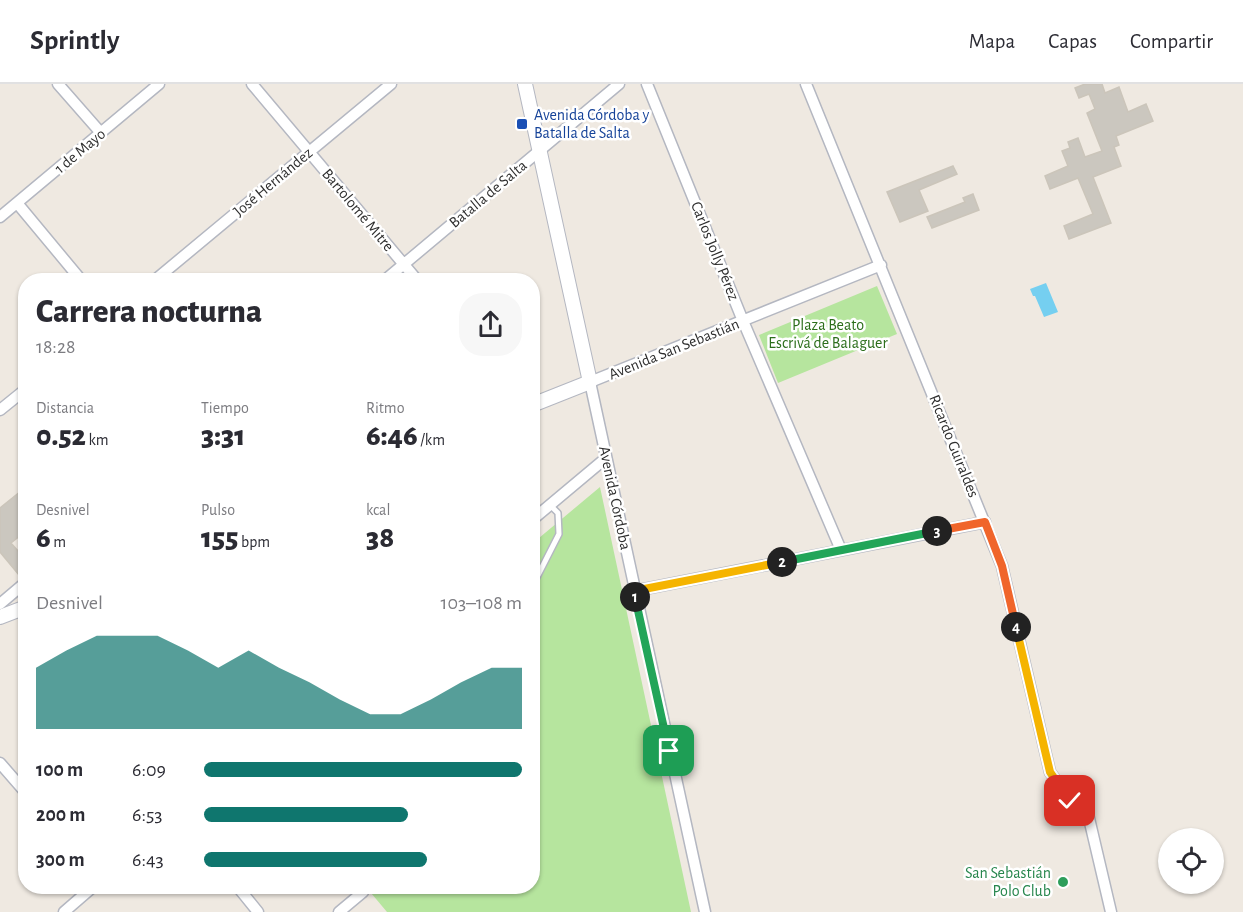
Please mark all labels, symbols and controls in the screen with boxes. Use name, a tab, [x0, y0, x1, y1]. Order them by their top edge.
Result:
text: Sprintly	[30, 27, 120, 55]
text: Mapa	[969, 31, 1015, 52]
text: Capas	[1048, 31, 1097, 52]
text: Compartir	[1130, 31, 1213, 52]
place label: Avenida Córdoba y Batalla de Salta	[534, 107, 650, 141]
marker: Avenida Córdoba y Batalla de Salta	[515, 117, 529, 131]
street label: 1 de Mayo	[52, 125, 109, 177]
street label: José Hernández	[230, 144, 316, 219]
street label: Batalla de Salta	[446, 157, 530, 231]
street label: Bartolomé Mitre	[319, 166, 397, 254]
street label: Carlos Jolly Pérez	[687, 199, 742, 303]
button: share	[459, 293, 522, 356]
text: Carrera nocturna	[36, 296, 262, 329]
street label: Avenida San Sebastián	[606, 315, 742, 383]
park label: Plaza Beato Escrivá de Balaguer	[768, 317, 888, 351]
text: 18:28	[36, 337, 76, 357]
street label: Ricardo Guiraldes	[926, 392, 982, 500]
text: Distancia	[36, 400, 94, 416]
text: Tiempo	[201, 400, 249, 416]
text: Ritmo	[366, 400, 405, 416]
text: 0.52	[36, 421, 86, 451]
text: 3:31	[201, 421, 245, 451]
text: 6:46	[366, 421, 418, 451]
text: km	[86, 432, 109, 448]
text: /km	[418, 432, 445, 448]
street label: Avenida Córdoba	[596, 445, 634, 551]
text: Desnivel	[36, 502, 90, 518]
text: Pulso	[201, 502, 235, 518]
text: kcal	[366, 502, 390, 518]
pin: 3	[922, 516, 952, 546]
text: 6	[36, 523, 51, 553]
text: 155	[201, 523, 238, 553]
text: 38	[366, 523, 394, 553]
text: 3	[934, 523, 940, 539]
text: m	[51, 534, 66, 550]
text: bpm	[238, 534, 270, 550]
pin: 2	[767, 547, 797, 577]
text: 2	[778, 554, 786, 570]
pin: 1	[620, 582, 650, 612]
text: 1	[632, 589, 638, 605]
text: Desnivel	[36, 593, 103, 613]
text: 103–108 m	[441, 593, 522, 613]
pin: 4	[1001, 612, 1031, 642]
text: 4	[1012, 619, 1020, 635]
pin	[643, 725, 694, 776]
icon: arrive	[652, 734, 685, 767]
text: 100 m	[36, 760, 83, 780]
text: 6:09	[132, 760, 166, 780]
pin	[1044, 775, 1095, 826]
icon: check	[1053, 784, 1086, 817]
text: 200 m	[36, 805, 85, 825]
text: 6:53	[132, 805, 163, 825]
map controls	[1158, 828, 1224, 894]
button: locate	[1158, 828, 1224, 894]
text: 300 m	[36, 850, 85, 870]
text: 6:43	[132, 850, 164, 870]
place label: San Sebastián Polo Club	[965, 865, 1051, 899]
marker: San Sebastián Polo Club	[1056, 875, 1070, 889]

